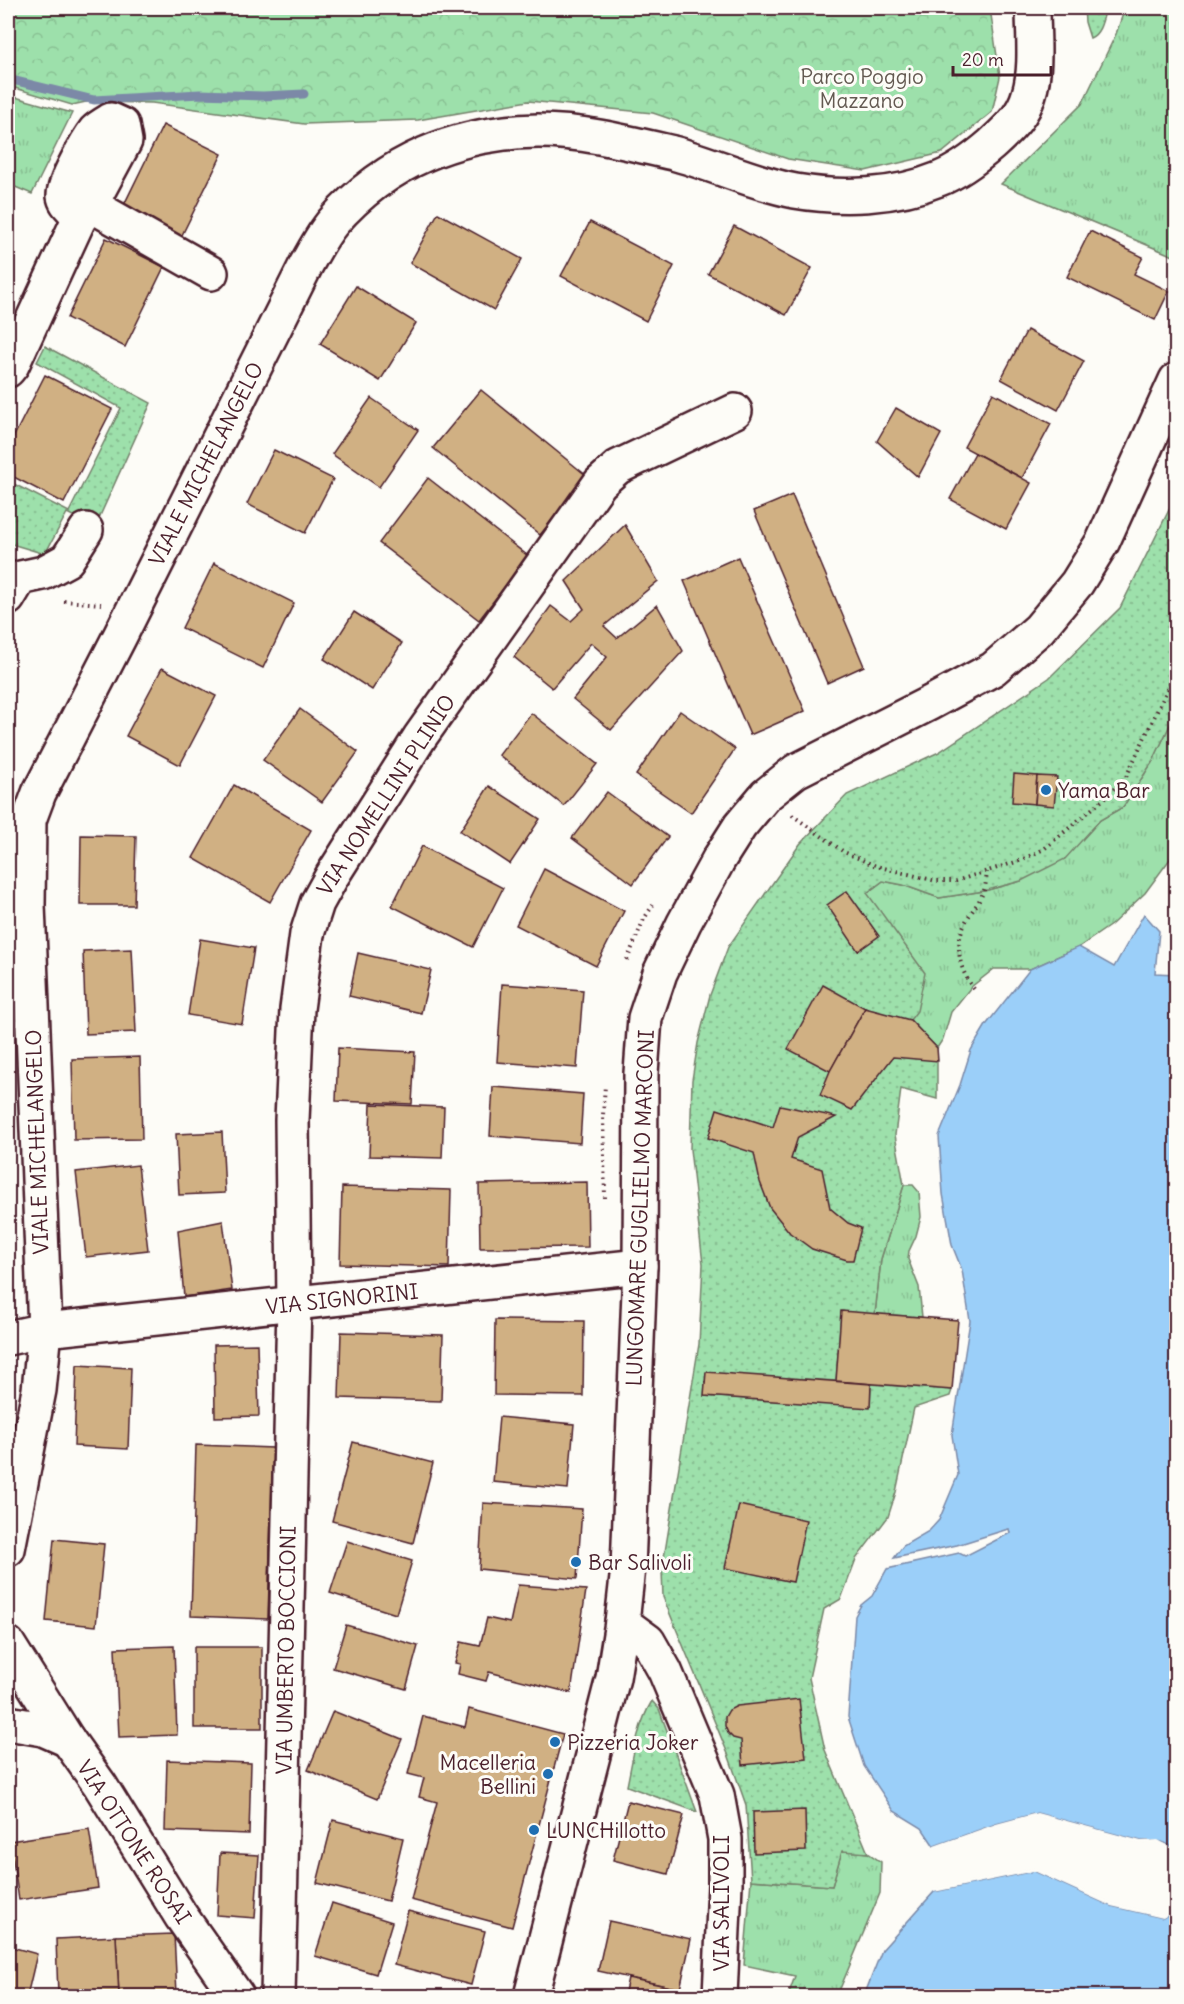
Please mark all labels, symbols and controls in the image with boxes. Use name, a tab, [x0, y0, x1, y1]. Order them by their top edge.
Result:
scale bar	[953, 39, 1050, 77]
text: 20 m	[962, 48, 1004, 71]
park label: Parco Poggio Mazzano	[800, 63, 924, 114]
street label: VIALE MICHELANGELO	[143, 358, 269, 570]
street label: VIA NOMELLINI PLINIO	[311, 689, 461, 901]
place label: Yama Bar	[1058, 777, 1150, 804]
marker: Yama Bar	[1039, 783, 1053, 797]
street label: VIALE MICHELANGELO	[20, 1029, 54, 1255]
street label: LUNGOMARE GUGLIELMO MARCONI	[620, 1029, 660, 1387]
street label: VIA SIGNORINI	[264, 1278, 420, 1320]
street label: VIA UMBERTO BOCCIONI	[270, 1525, 302, 1775]
place label: Bar Salivoli	[588, 1549, 692, 1576]
marker: Bar Salivoli	[569, 1555, 583, 1569]
place label: Pizzeria Joker	[567, 1729, 699, 1756]
marker: Pizzeria Joker	[548, 1735, 562, 1749]
place label: Macelleria Bellini	[440, 1749, 536, 1800]
street label: VIA OTTONE ROSAI	[71, 1755, 197, 1929]
marker: Macelleria Bellini	[541, 1767, 555, 1781]
place label: LUNCHillotto	[546, 1817, 666, 1844]
marker: LUNCHillotto	[527, 1823, 541, 1837]
street label: VIA SALIVOLI	[708, 1835, 735, 1971]

